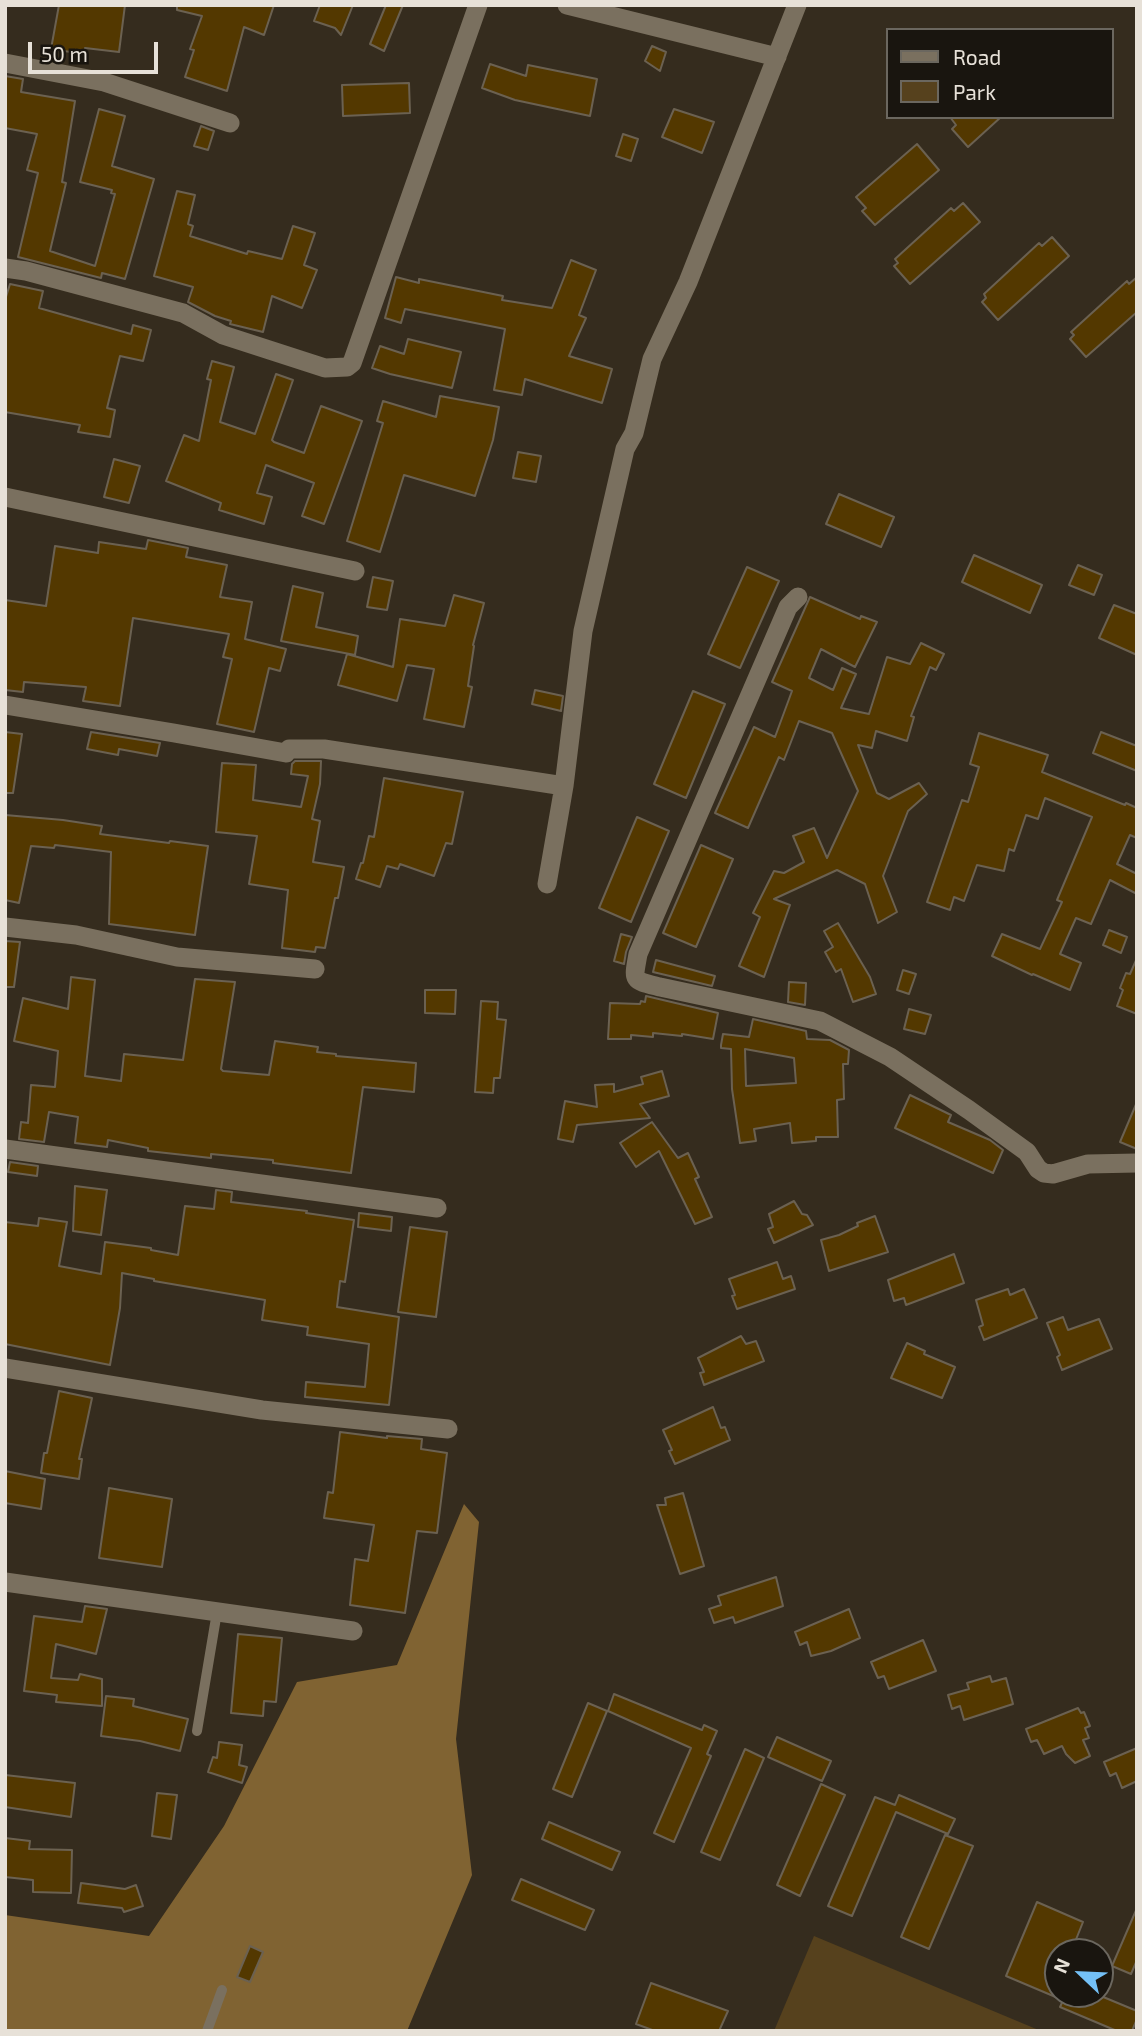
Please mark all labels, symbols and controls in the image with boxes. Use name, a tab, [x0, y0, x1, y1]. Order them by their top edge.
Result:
scale bar	[32, 28, 161, 72]
legend	[886, 28, 1114, 119]
text: 50 m	[41, 41, 88, 66]
text: Road	[953, 44, 1001, 69]
text: Park	[953, 79, 996, 104]
north arrow	[1044, 1938, 1114, 2008]
text: N	[1048, 1955, 1074, 1976]

